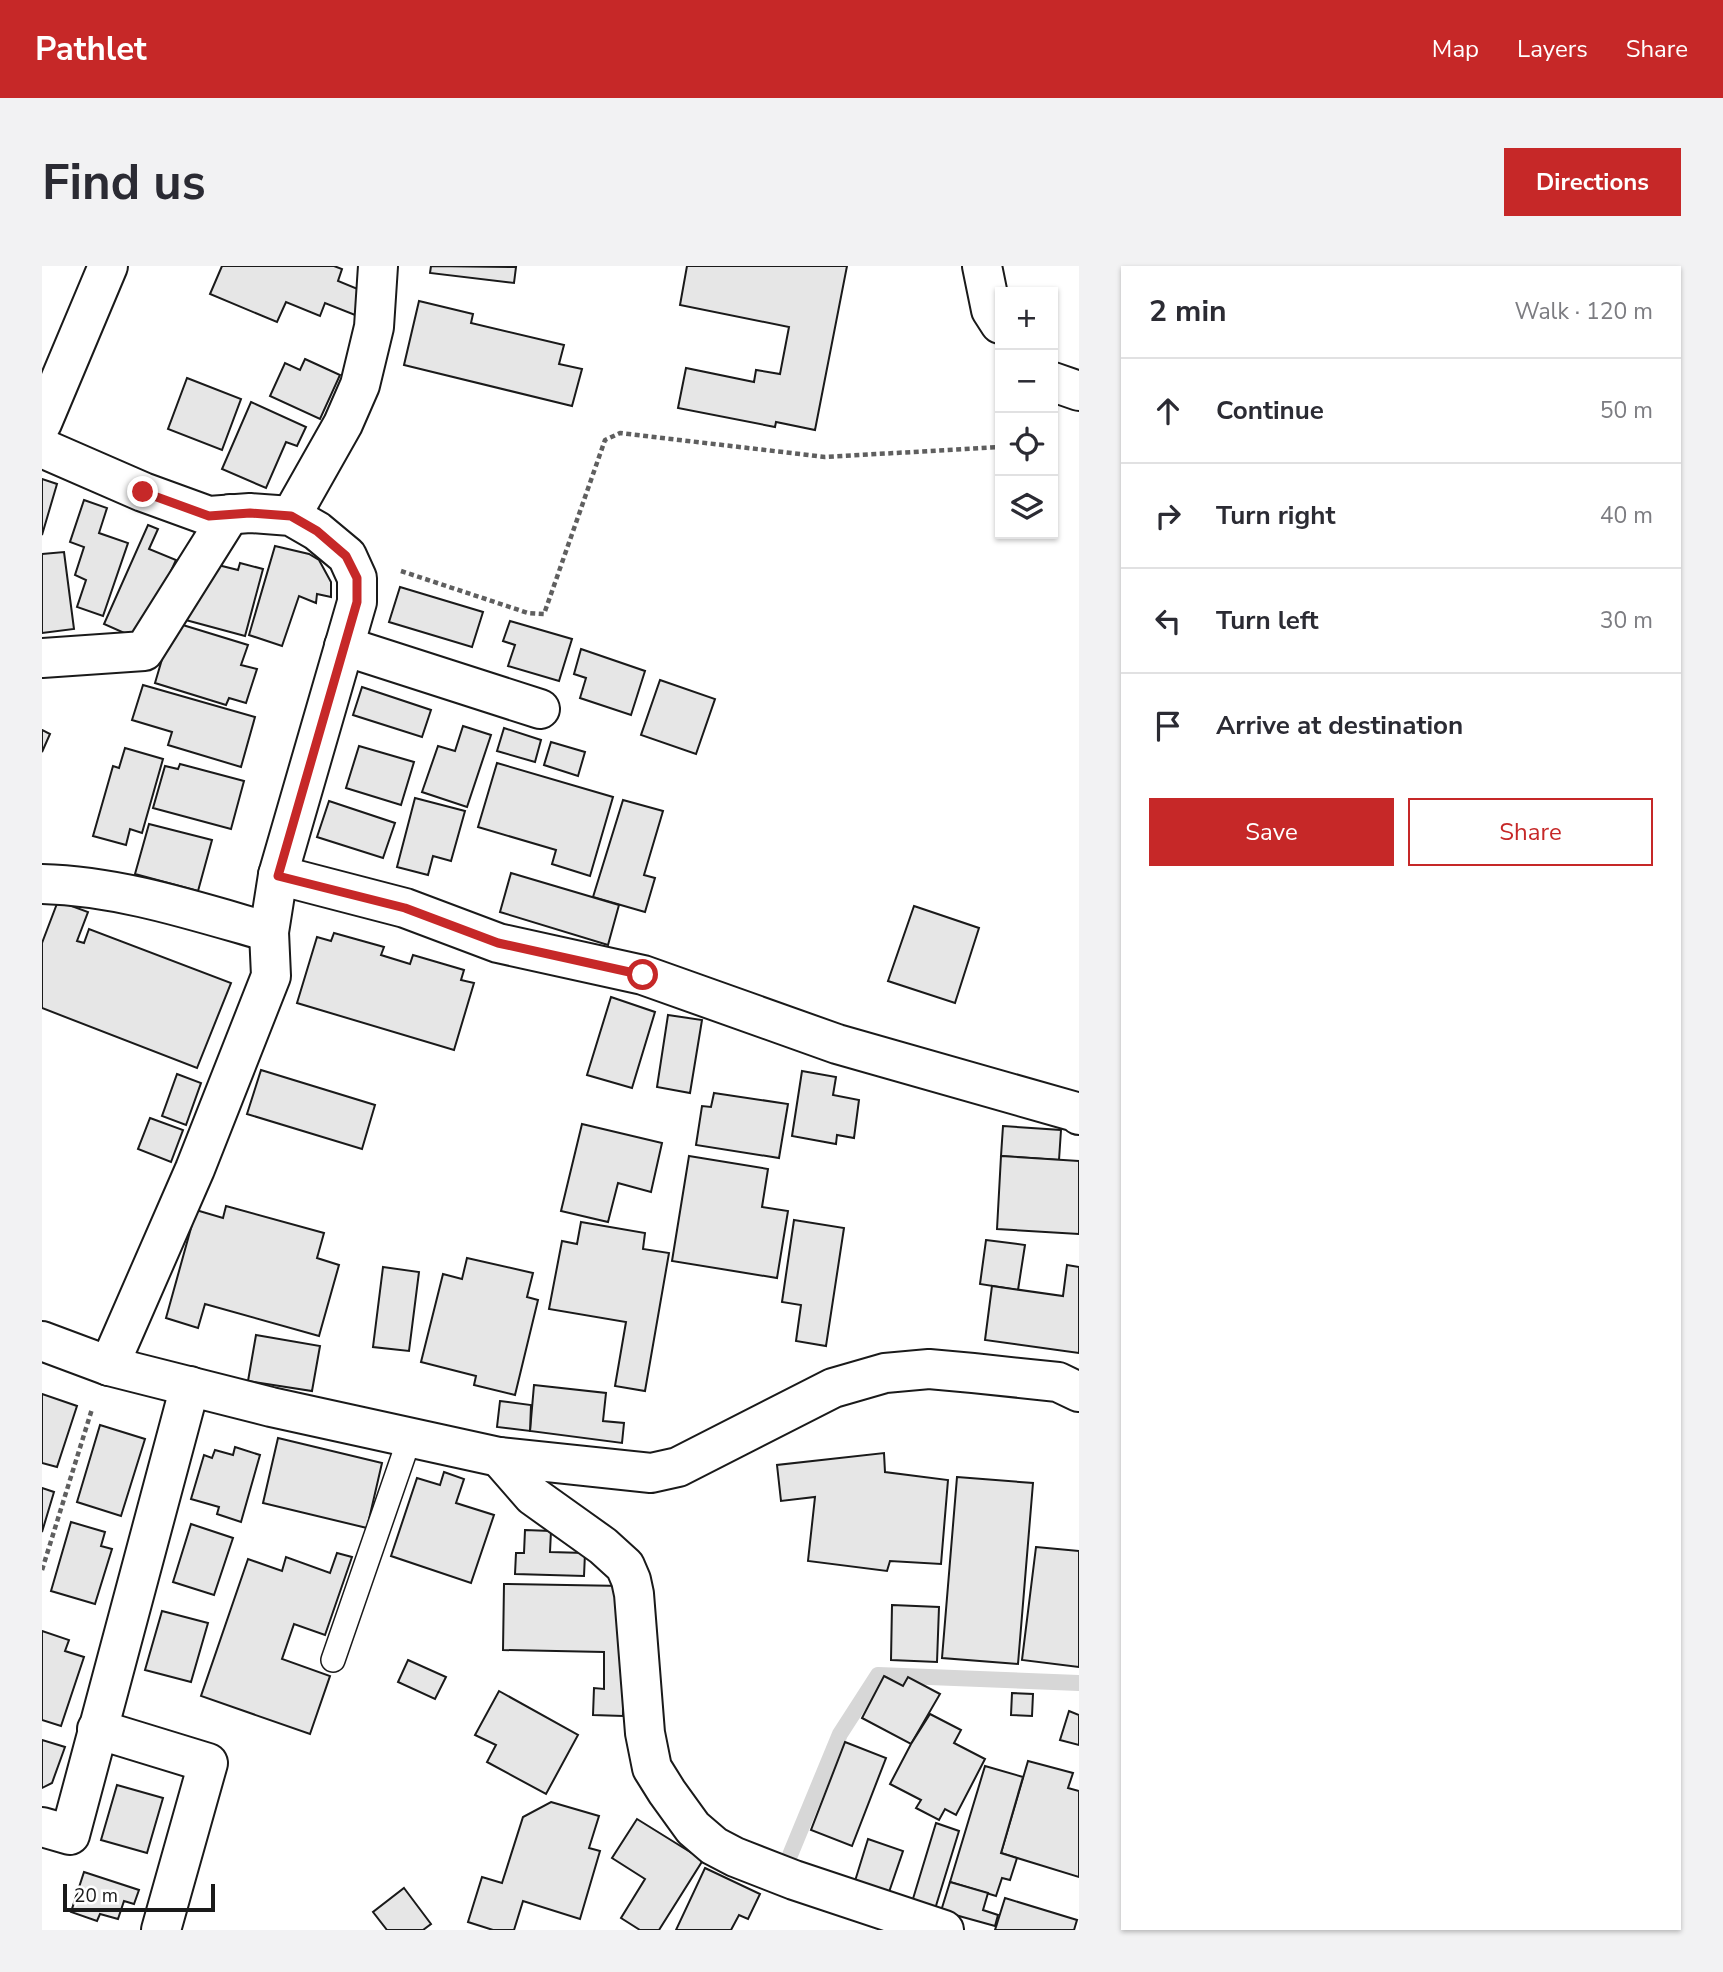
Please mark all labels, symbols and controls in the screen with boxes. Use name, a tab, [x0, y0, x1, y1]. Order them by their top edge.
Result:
text: Pathlet	[35, 27, 147, 72]
text: Map	[1432, 33, 1479, 65]
text: Layers	[1517, 33, 1588, 65]
text: Share	[1626, 33, 1688, 65]
button: Directions	[1504, 148, 1681, 216]
text: Find us	[42, 149, 206, 216]
map controls	[995, 287, 1058, 539]
button: +	[995, 287, 1058, 350]
text: 2 min	[1149, 291, 1227, 332]
text: Walk · 120 m	[1514, 296, 1653, 327]
button: −	[995, 350, 1058, 413]
icon: ahead	[1149, 392, 1187, 430]
text: Continue	[1216, 393, 1324, 428]
text: 50 m	[1600, 395, 1653, 426]
button: locate	[995, 413, 1058, 476]
route end	[127, 476, 158, 507]
button: layers	[995, 476, 1058, 539]
icon: right	[1149, 497, 1187, 535]
text: Turn right	[1216, 498, 1335, 533]
text: 40 m	[1600, 500, 1653, 531]
icon: left	[1149, 602, 1187, 640]
text: Turn left	[1216, 603, 1319, 638]
text: 30 m	[1600, 605, 1653, 636]
icon: arrive	[1149, 707, 1187, 745]
text: Arrive at destination	[1216, 708, 1463, 743]
button: Save	[1149, 798, 1394, 866]
button: Share	[1408, 798, 1653, 866]
route start	[627, 959, 658, 990]
scale bar	[63, 1881, 215, 1913]
text: 20 m	[74, 1883, 118, 1909]

